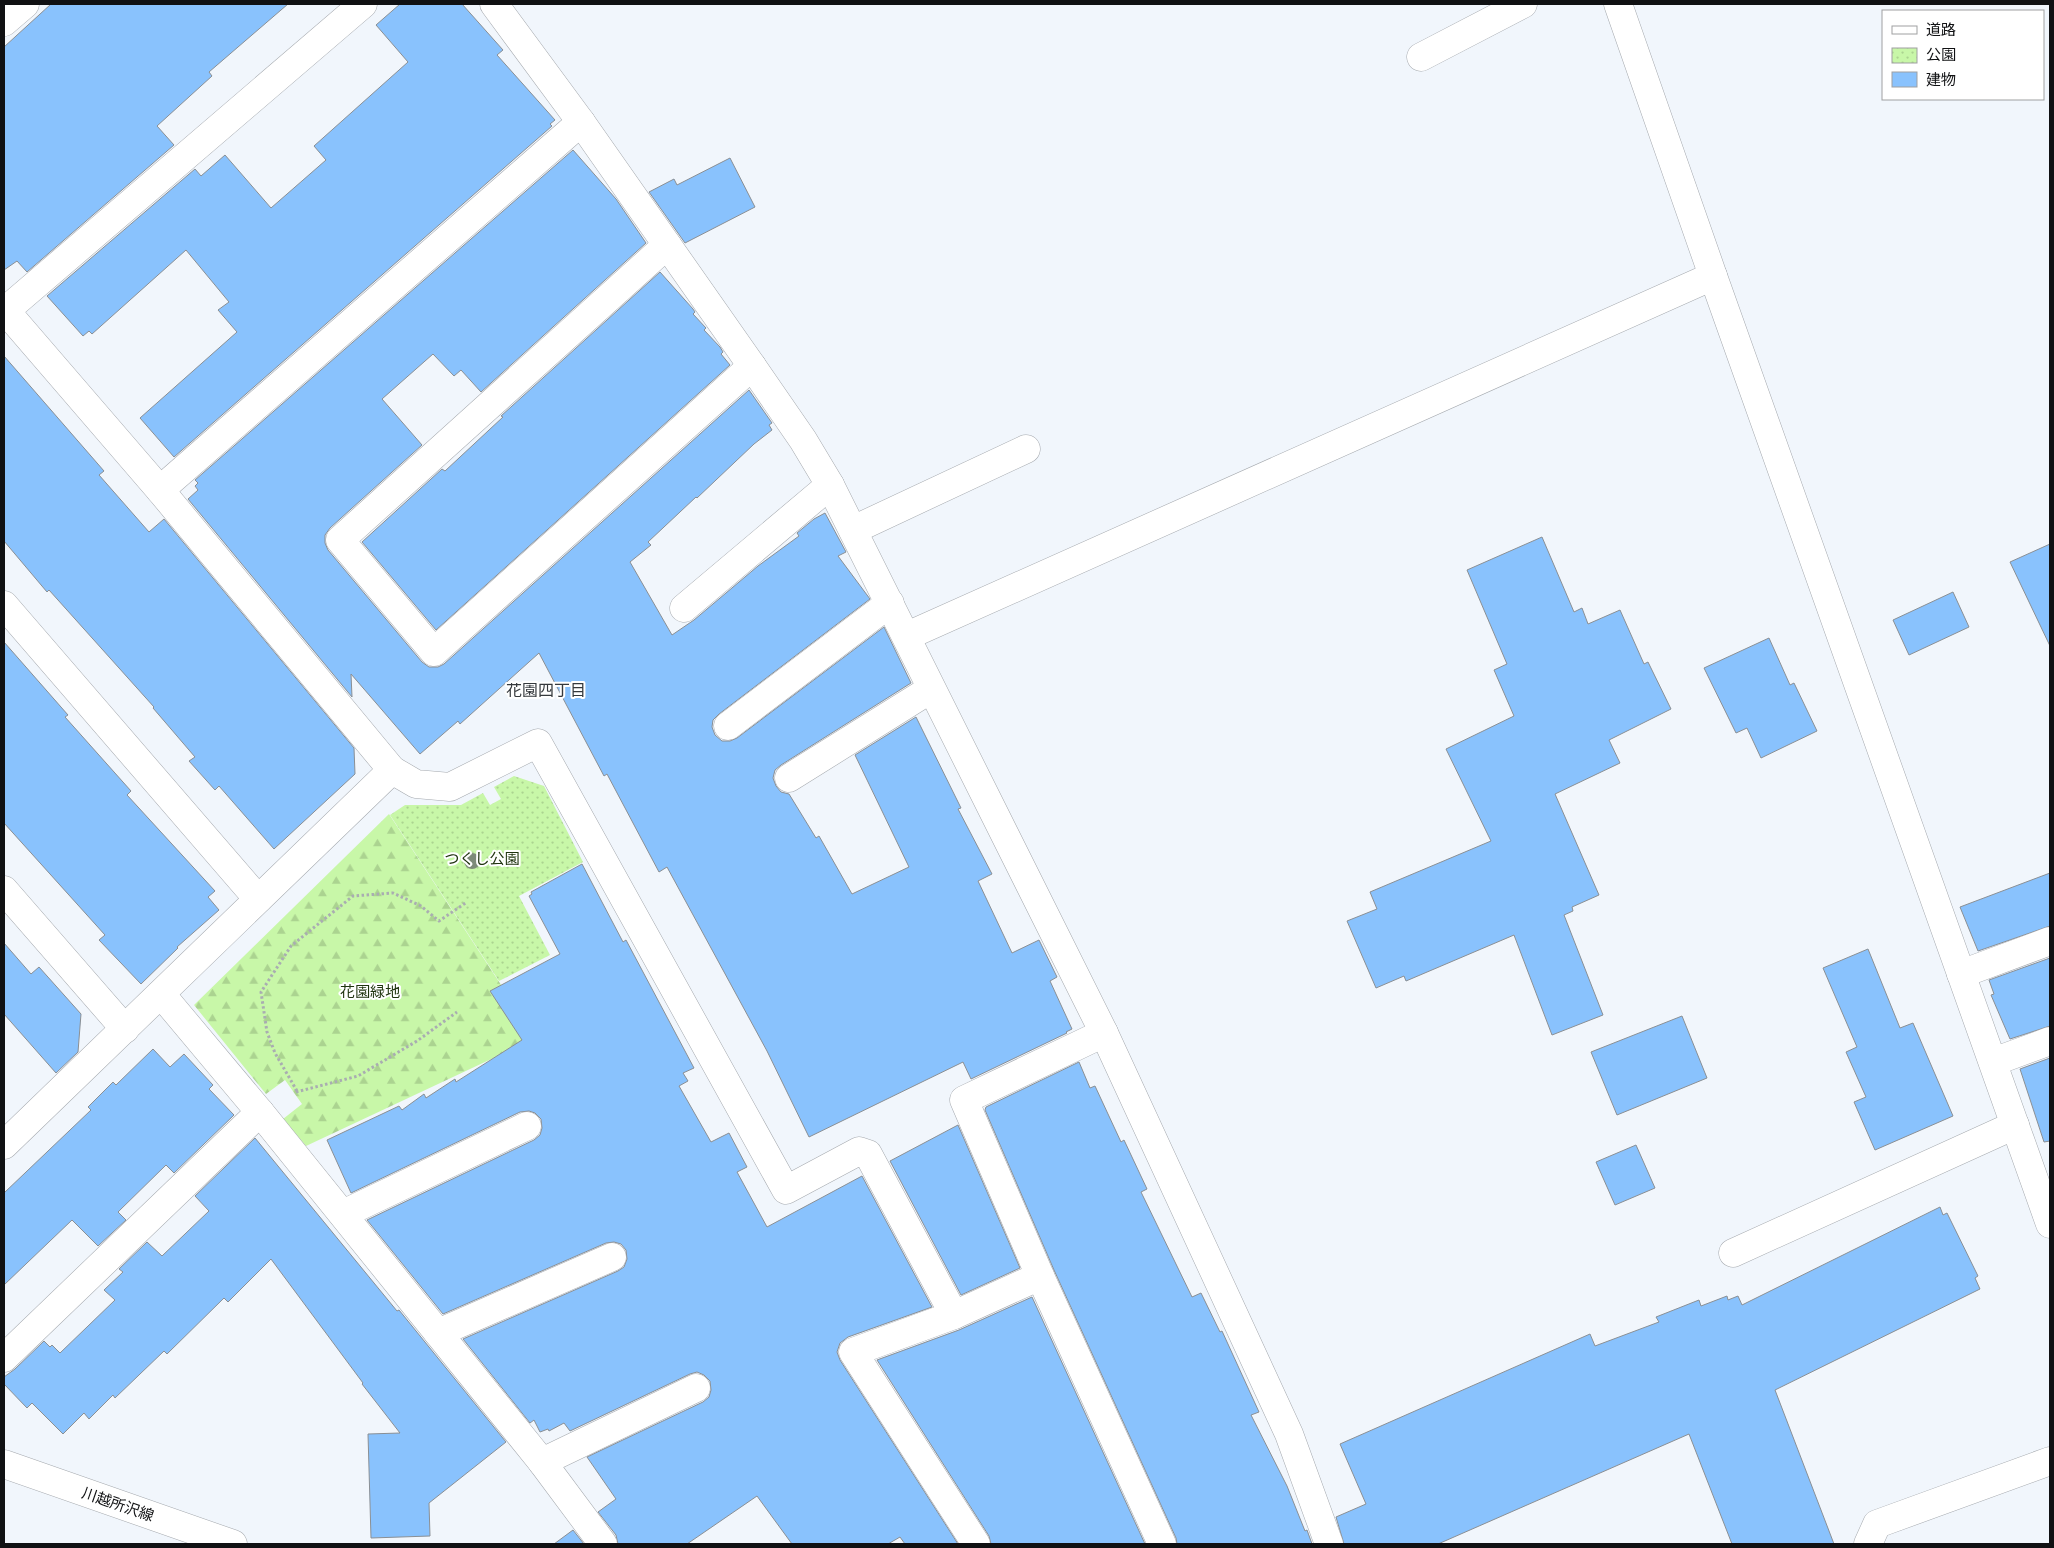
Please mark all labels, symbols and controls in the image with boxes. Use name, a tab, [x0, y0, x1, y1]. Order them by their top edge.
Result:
legend	[1882, 10, 2044, 100]
text: 道路	[1926, 21, 1956, 38]
text: 公園	[1926, 46, 1956, 63]
text: 建物	[1926, 71, 1956, 88]
district label: 花園四丁目	[506, 682, 586, 699]
park label: つくし公園	[444, 850, 520, 867]
park label: 花園緑地	[340, 983, 400, 1000]
street label: 川越所沢線	[80, 1484, 156, 1524]

